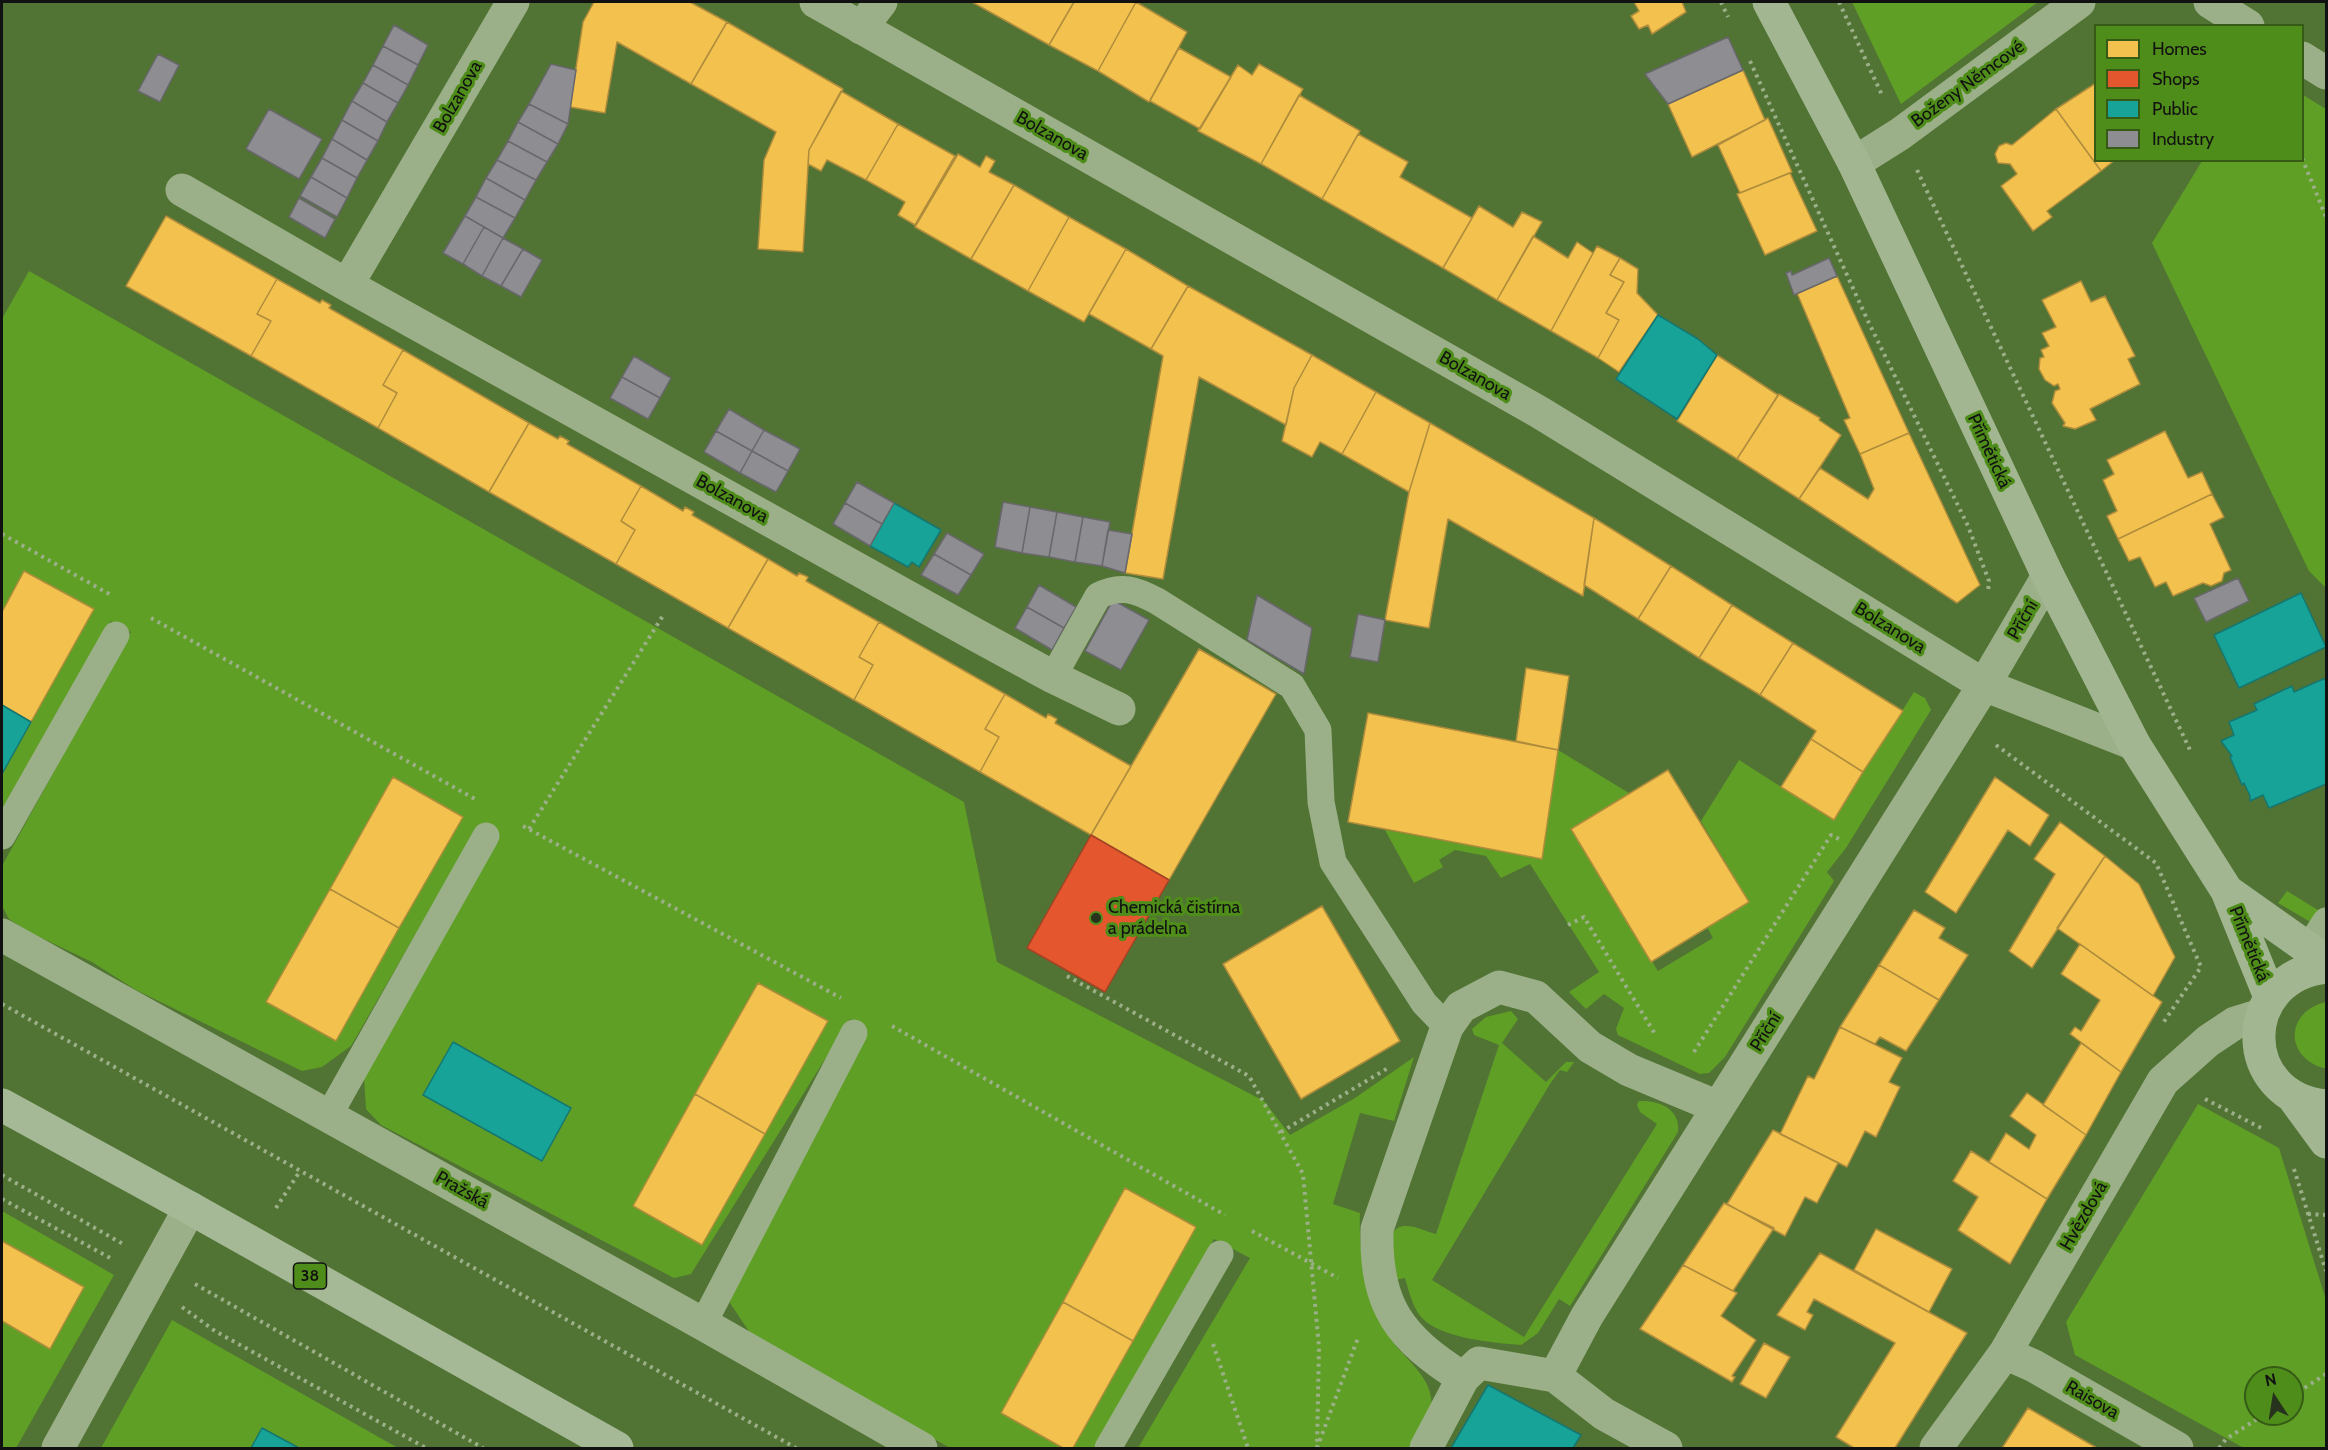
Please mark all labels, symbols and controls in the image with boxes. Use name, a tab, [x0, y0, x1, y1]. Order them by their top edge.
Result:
legend	[2094, 24, 2304, 162]
street label: Boženy Němcové	[1907, 36, 2029, 132]
text: Homes	[2152, 38, 2207, 60]
street label: Bolzanova	[429, 57, 487, 137]
text: Shops	[2152, 68, 2200, 90]
text: Public	[2152, 98, 2198, 120]
street label: Bolzanova	[1012, 107, 1092, 165]
text: Industry	[2152, 128, 2214, 150]
street label: Bolzanova	[1435, 347, 1515, 405]
street label: Přímětická	[1962, 410, 2016, 492]
street label: Bolzanova	[692, 470, 772, 528]
street label: Příční	[2003, 596, 2043, 644]
street label: Bolzanova	[1851, 598, 1929, 658]
place label: Chemická čistírna a prádelna	[1108, 897, 1240, 940]
street label: Přímětická	[2224, 903, 2274, 985]
marker: Chemická čistírna a prádelna	[1089, 911, 1103, 925]
street label: Příční	[1746, 1009, 1786, 1055]
street label: Pražská	[432, 1167, 492, 1213]
street label: Hvězdová	[2056, 1178, 2112, 1254]
road number: 38	[294, 1263, 326, 1289]
north arrow	[2244, 1366, 2304, 1426]
text: N	[2263, 1369, 2278, 1390]
street label: Raisova	[2062, 1376, 2122, 1424]

